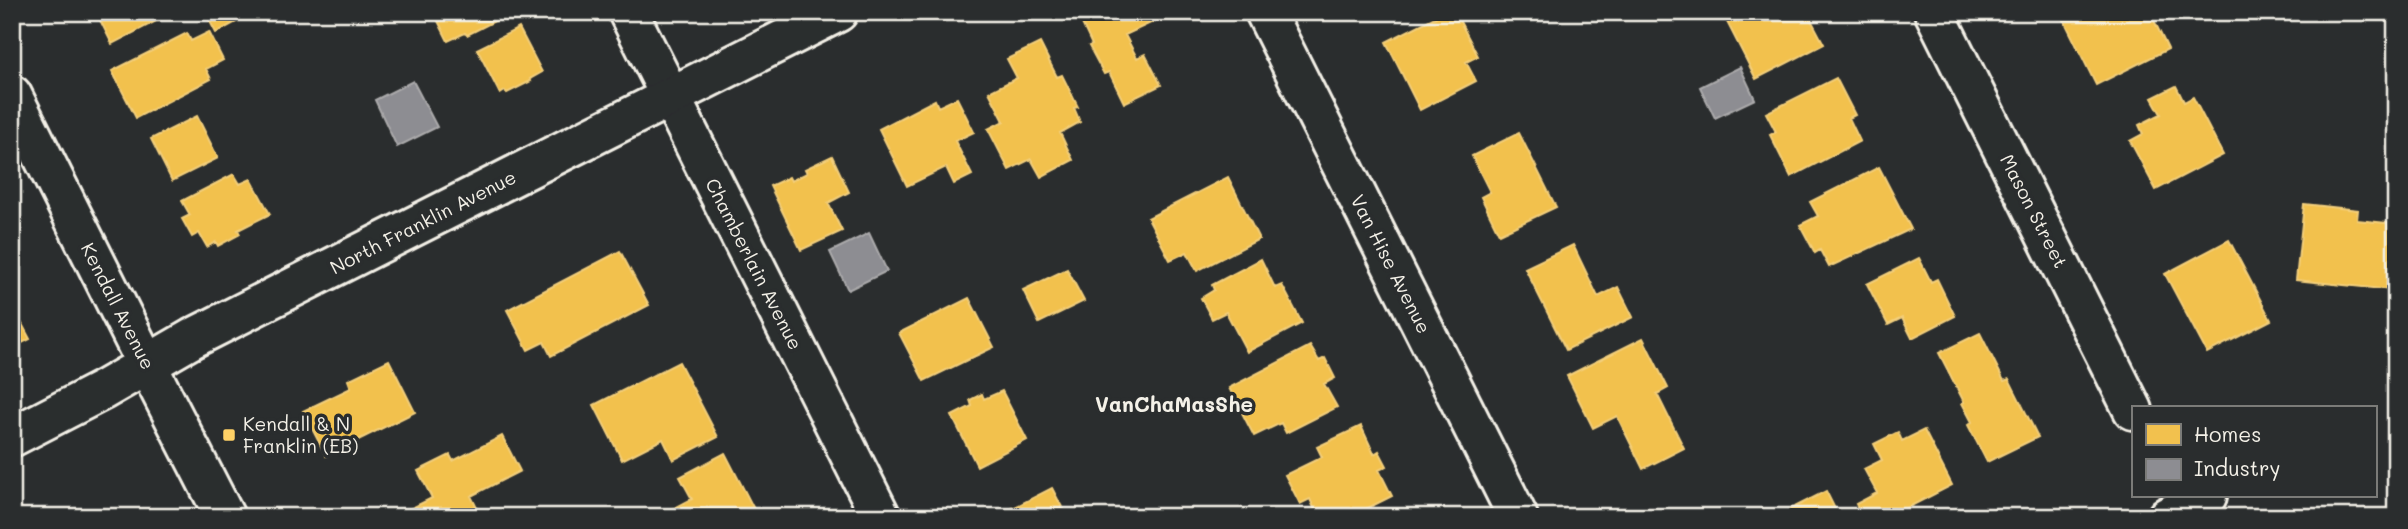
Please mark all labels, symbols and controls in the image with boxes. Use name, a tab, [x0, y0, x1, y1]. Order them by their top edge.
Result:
street label: Mason Street	[1995, 150, 2074, 272]
street label: North Franklin Avenue	[326, 164, 520, 279]
street label: Chamberlain Avenue	[700, 174, 809, 354]
street label: Van Hise Avenue	[1346, 190, 1437, 338]
street label: Kendall Avenue	[76, 238, 161, 373]
district label: VanChaMasShe	[1095, 390, 1253, 417]
legend	[2132, 406, 2376, 498]
place label: Kendall & N Franklin (EB)	[243, 411, 358, 458]
text: Homes	[2194, 420, 2261, 447]
marker: Kendall & N Franklin (EB)	[221, 427, 237, 443]
text: Industry	[2194, 454, 2281, 481]

